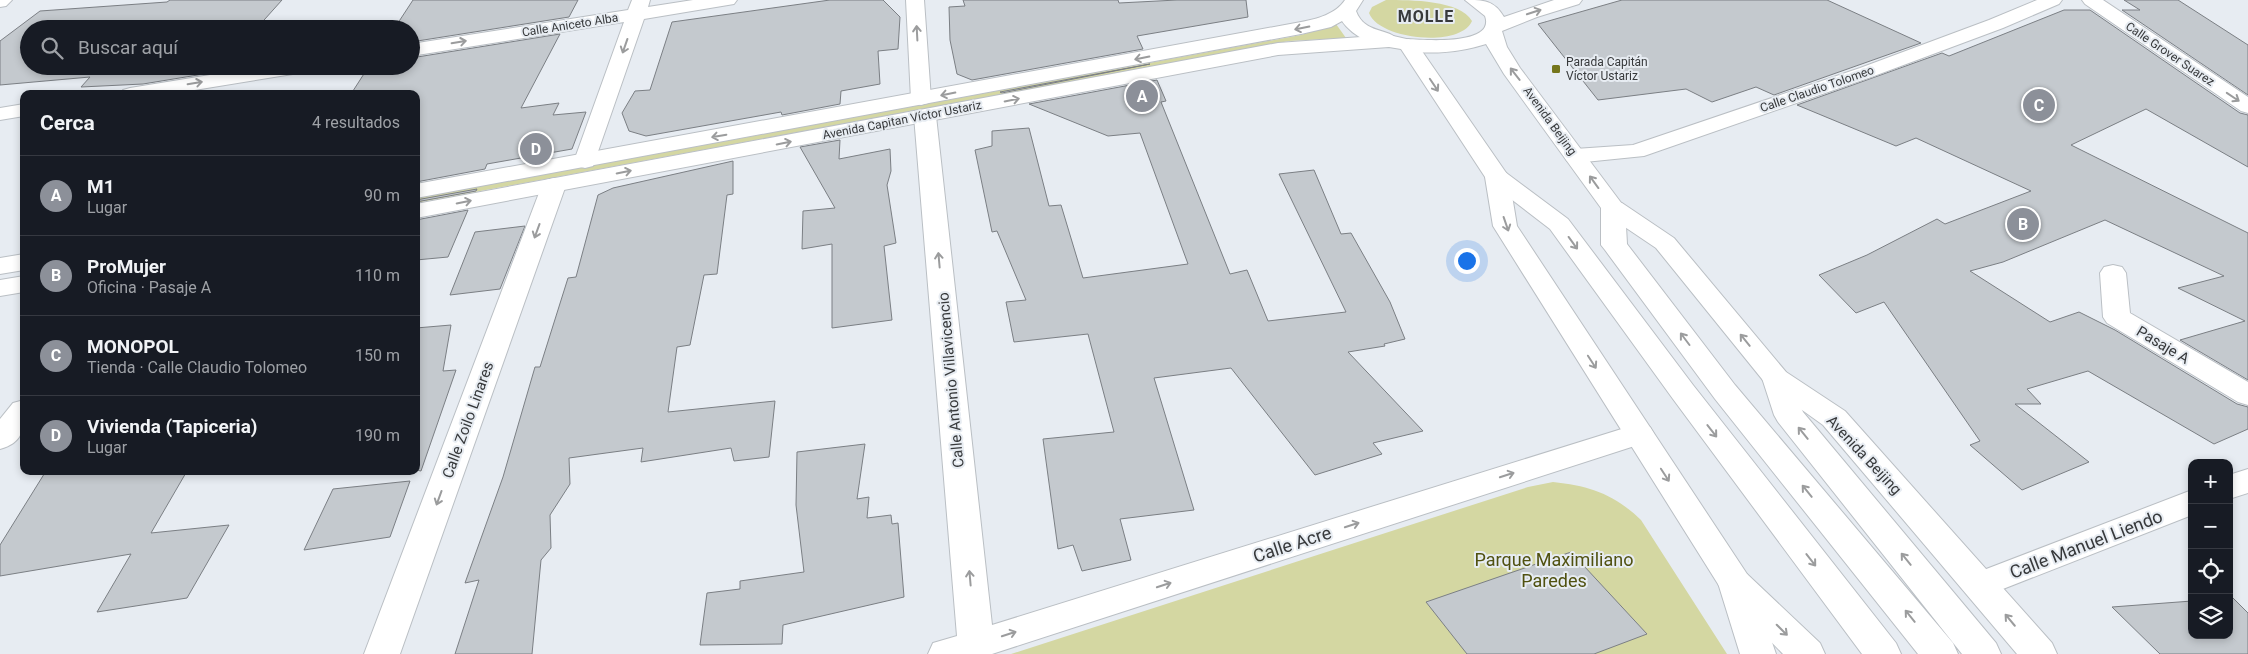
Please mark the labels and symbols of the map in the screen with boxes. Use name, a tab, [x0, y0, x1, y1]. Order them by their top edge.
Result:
district label: MOLLE	[1398, 7, 1454, 26]
one-way arrow	[1525, 7, 1541, 16]
street label: Calle Aniceto Alba	[521, 10, 619, 40]
street label: Calle Grover Suarez	[2123, 19, 2217, 89]
one-way arrow	[1294, 24, 1310, 33]
one-way arrow	[913, 25, 922, 41]
one-way arrow	[451, 37, 467, 47]
one-way arrow	[620, 38, 629, 53]
one-way arrow	[1134, 54, 1150, 63]
place label: Parada Capitán Víctor Ustariz	[1566, 55, 1648, 83]
marker: Parada Capitán Víctor Ustariz	[1550, 63, 1562, 75]
street label: Calle Claudio Tolomeo	[1758, 63, 1876, 115]
one-way arrow	[1509, 68, 1520, 81]
pin: A	[1126, 77, 1158, 115]
one-way arrow	[187, 78, 203, 88]
one-way arrow	[1429, 78, 1439, 92]
street label: Avenida Beijing	[1520, 84, 1580, 158]
pin: C	[2023, 86, 2055, 124]
one-way arrow	[940, 90, 956, 99]
one-way arrow	[2226, 92, 2240, 102]
one-way arrow	[1004, 94, 1020, 104]
street label: Avenida Capitan Víctor Ustariz	[821, 98, 983, 142]
pin: D	[520, 130, 552, 168]
one-way arrow	[712, 131, 728, 141]
one-way arrow	[775, 137, 791, 147]
one-way arrow	[616, 167, 632, 177]
one-way arrow	[1588, 176, 1599, 189]
one-way arrow	[456, 197, 472, 206]
pin: B	[2007, 205, 2039, 243]
one-way arrow	[1502, 216, 1511, 231]
one-way arrow	[532, 223, 541, 238]
one-way arrow	[1567, 236, 1578, 249]
your location	[1454, 248, 1480, 274]
one-way arrow	[934, 252, 944, 268]
street label: Calle Antonio Villavicencio	[934, 292, 968, 468]
street label: Pasaje A	[2133, 322, 2193, 368]
one-way arrow	[1680, 333, 1691, 346]
one-way arrow	[1739, 334, 1750, 347]
one-way arrow	[1587, 354, 1597, 368]
street label: Calle Zoilo Linares	[439, 359, 497, 481]
street label: Avenida Beijing	[1823, 412, 1905, 498]
one-way arrow	[1707, 424, 1718, 437]
one-way arrow	[1798, 426, 1809, 439]
one-way arrow	[1660, 468, 1670, 482]
one-way arrow	[1498, 470, 1514, 480]
one-way arrow	[1801, 484, 1812, 497]
one-way arrow	[434, 490, 443, 506]
street label: Calle Manuel Liendo	[2007, 505, 2165, 583]
one-way arrow	[1344, 519, 1360, 529]
street label: Calle Acre	[1250, 522, 1334, 566]
park label: Parque Maximiliano Paredes	[1475, 549, 1633, 591]
one-way arrow	[1806, 553, 1817, 566]
one-way arrow	[1900, 553, 1911, 566]
one-way arrow	[965, 571, 974, 587]
one-way arrow	[1155, 579, 1171, 589]
one-way arrow	[1904, 610, 1915, 623]
one-way arrow	[2004, 613, 2015, 626]
one-way arrow	[1776, 624, 1789, 636]
one-way arrow	[1001, 629, 1016, 638]

